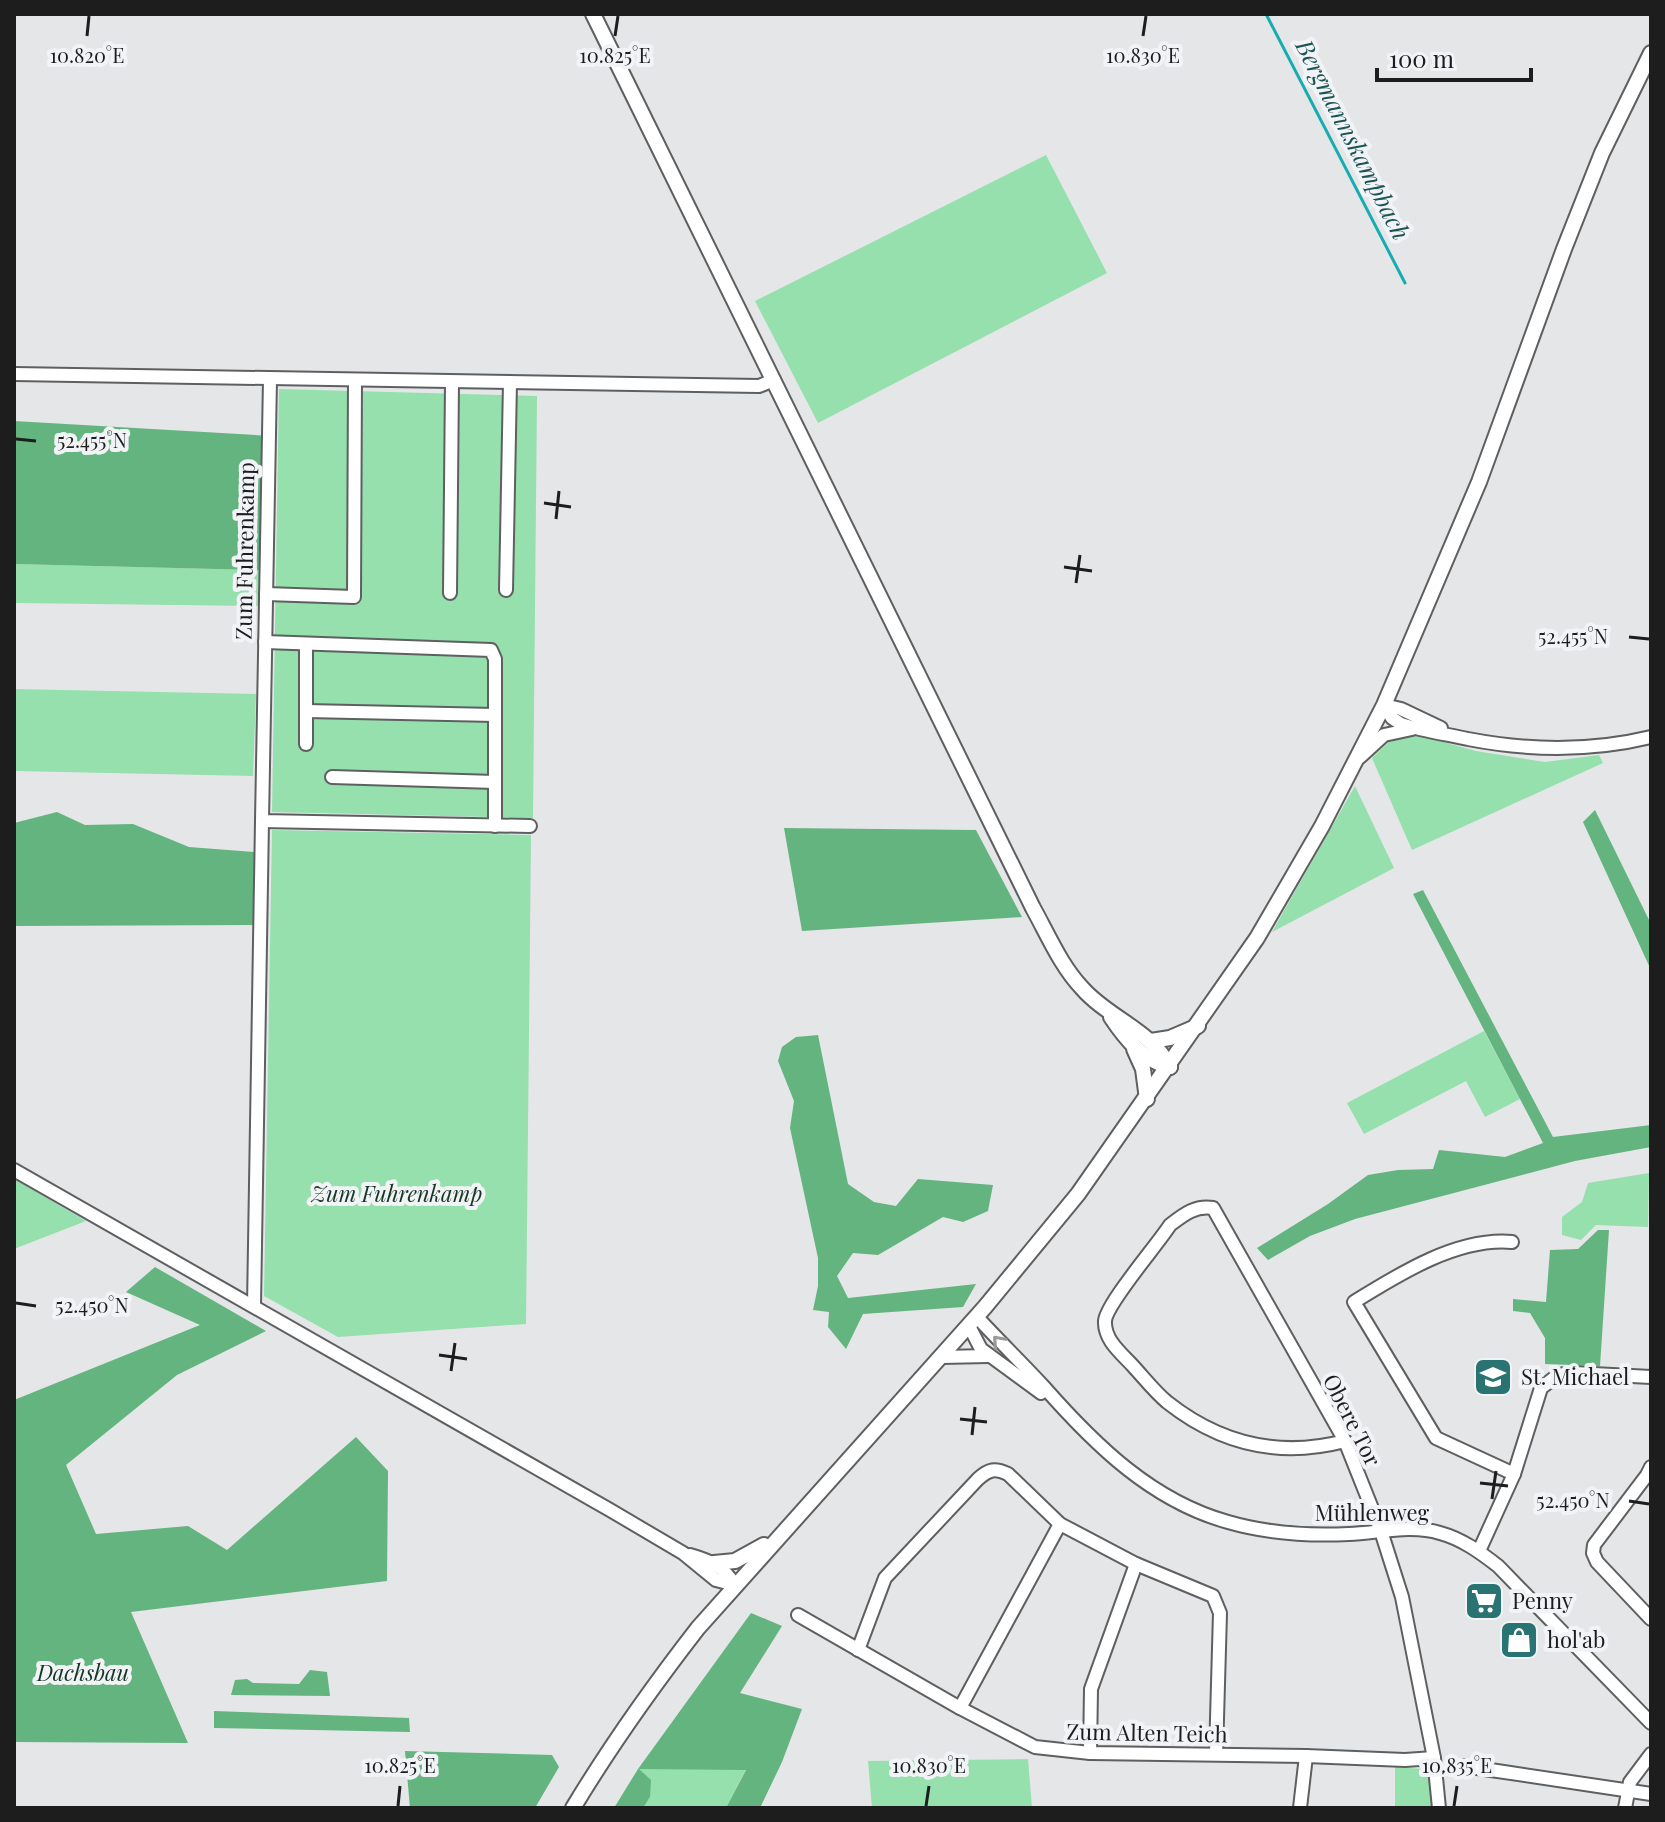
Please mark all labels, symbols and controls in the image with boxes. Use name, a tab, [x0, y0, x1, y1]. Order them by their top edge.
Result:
scale bar	[1377, 32, 1531, 82]
water label: Bergmannskampbach	[1289, 33, 1418, 245]
text: 10.820°E	[50, 41, 124, 68]
text: 10.825°E	[579, 41, 651, 68]
text: 10.830°E	[1106, 41, 1180, 68]
text: 100 m	[1389, 42, 1454, 74]
text: 52.455°N	[57, 426, 127, 453]
street label: Zum Fuhrenkamp	[227, 462, 261, 640]
text: 52.455°N	[1538, 622, 1608, 649]
park label: Zum Fuhrenkamp	[311, 1178, 482, 1208]
text: 52.450°N	[55, 1291, 129, 1318]
one-way arrow	[994, 1335, 1008, 1350]
school or university icon: St. Michael	[1472, 1356, 1514, 1398]
place label: St. Michael	[1521, 1361, 1629, 1391]
street label: Obere Tor	[1317, 1368, 1389, 1471]
text: 52.450°N	[1536, 1486, 1610, 1513]
street label: Mühlenweg	[1315, 1497, 1430, 1527]
supermarket icon: Penny	[1463, 1580, 1505, 1622]
place label: Penny	[1512, 1585, 1573, 1615]
shop icon: hol'ab	[1498, 1619, 1540, 1661]
place label: hol'ab	[1547, 1624, 1605, 1654]
park label: Dachsbau	[36, 1657, 129, 1687]
street label: Zum Alten Teich	[1066, 1716, 1228, 1748]
text: 10.825°E	[364, 1751, 436, 1778]
text: 10.830°E	[892, 1751, 966, 1778]
text: 10.835°E	[1422, 1751, 1492, 1778]

